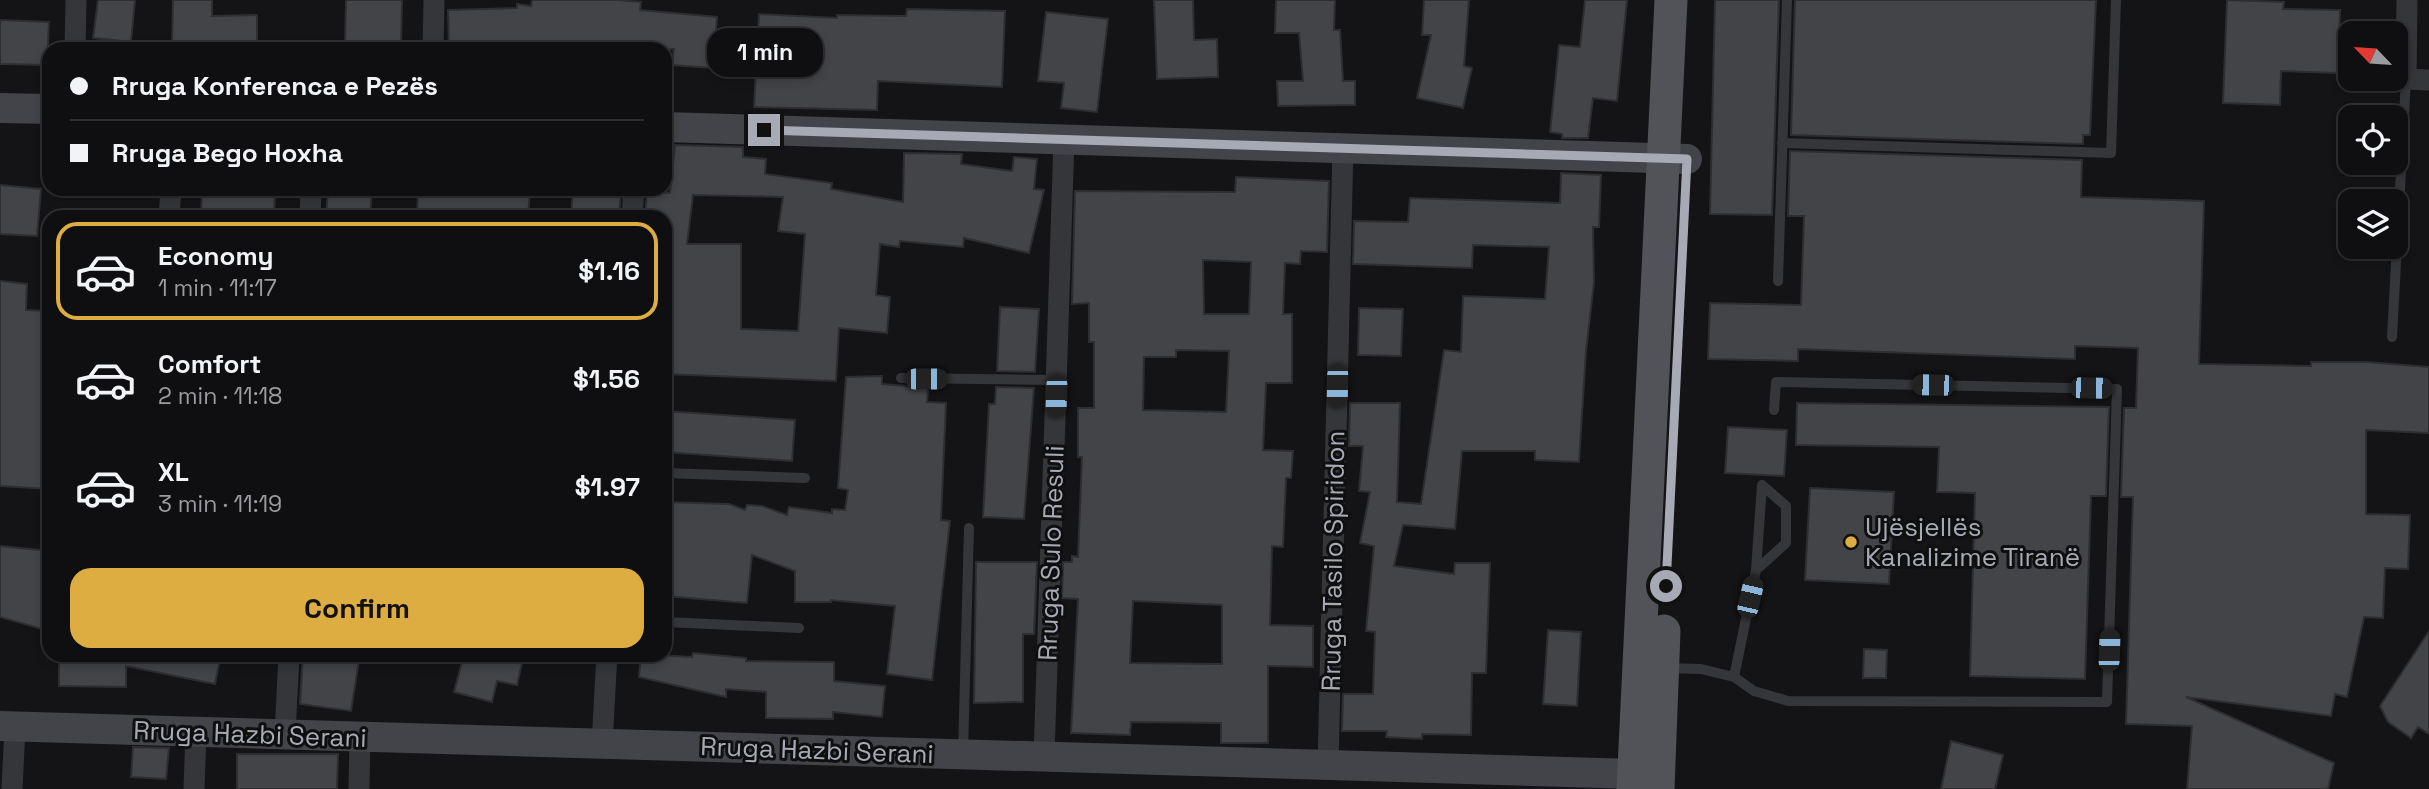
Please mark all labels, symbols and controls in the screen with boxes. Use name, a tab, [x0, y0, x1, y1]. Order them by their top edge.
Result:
north arrow	[2338, 21, 2408, 91]
map controls	[2338, 21, 2408, 259]
callout: 1 min	[706, 29, 822, 78]
text: 1 min	[737, 37, 793, 67]
text: Rruga Konferenca e Pezës	[112, 69, 438, 103]
button: locate	[2338, 105, 2408, 175]
route end	[748, 114, 780, 146]
text: Rruga Bego Hoxha	[112, 136, 343, 170]
button: layers	[2338, 189, 2408, 259]
text: Economy	[158, 239, 274, 273]
icon: car	[74, 240, 137, 303]
text: $1.16	[578, 254, 640, 288]
text: 1 min · 11:17	[158, 273, 277, 303]
text: Comfort	[158, 347, 261, 381]
icon: car	[74, 348, 137, 411]
text: $1.56	[573, 362, 640, 396]
car	[1327, 365, 1348, 407]
car	[906, 369, 948, 390]
car	[1912, 374, 1955, 396]
car	[1045, 375, 1068, 417]
car	[2070, 377, 2113, 399]
text: 2 min · 11:18	[158, 381, 282, 411]
street label: Rruga Tasilo Spiridon	[1314, 430, 1352, 692]
street label: Rruga Sulo Resuli	[1030, 445, 1072, 661]
text: XL	[158, 455, 189, 489]
icon: car	[74, 456, 137, 519]
text: $1.97	[575, 470, 640, 504]
text: 3 min · 11:19	[158, 489, 282, 519]
place label: Ujësjellës Kanalizime Tiranë	[1865, 510, 2080, 574]
marker: Ujësjellës Kanalizime Tiranë	[1843, 534, 1859, 550]
button: Confirm	[70, 568, 644, 648]
route start	[1650, 570, 1682, 602]
car	[1736, 574, 1765, 620]
car	[2098, 629, 2121, 671]
street label: Rruga Hazbi Serani	[133, 713, 367, 755]
street label: Rruga Hazbi Serani	[700, 729, 934, 771]

